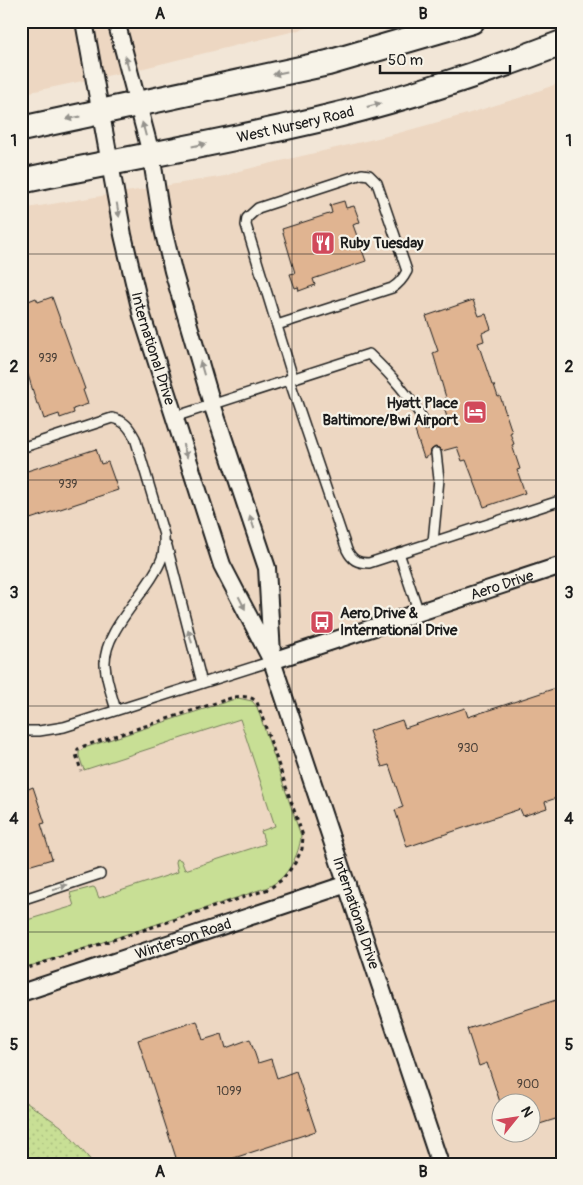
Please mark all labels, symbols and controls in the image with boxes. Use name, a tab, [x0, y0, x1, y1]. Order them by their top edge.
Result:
text: A	[155, 4, 166, 24]
text: B	[418, 4, 428, 24]
scale bar	[380, 42, 510, 74]
text: 50 m	[388, 51, 423, 70]
one-way arrow	[123, 55, 131, 70]
one-way arrow	[272, 69, 287, 77]
one-way arrow	[367, 101, 382, 109]
street label: West Nursery Road	[235, 102, 356, 147]
one-way arrow	[65, 114, 80, 122]
one-way arrow	[140, 122, 148, 137]
text: 1	[11, 131, 17, 151]
text: 1	[566, 131, 572, 151]
one-way arrow	[191, 140, 207, 148]
one-way arrow	[115, 203, 123, 219]
restaurant icon: Ruby Tuesday	[310, 230, 336, 256]
place label: Ruby Tuesday	[340, 234, 424, 253]
street label: International Drive	[127, 290, 180, 408]
house number: 939	[38, 351, 58, 366]
text: 2	[10, 357, 19, 377]
text: 2	[565, 357, 574, 377]
one-way arrow	[197, 360, 205, 375]
place label: Hyatt Place Baltimore/Bwi Airport	[323, 394, 459, 430]
hotel icon: Hyatt Place Baltimore/Bwi Airport	[462, 399, 488, 425]
one-way arrow	[182, 444, 190, 459]
house number: 939	[58, 477, 78, 492]
one-way arrow	[247, 514, 255, 529]
street label: Aero Drive	[468, 565, 536, 604]
text: 3	[10, 583, 19, 603]
text: 3	[565, 583, 574, 603]
one-way arrow	[238, 595, 246, 610]
place label: Aero Drive & International Drive	[340, 604, 458, 640]
bus stop icon: Aero Drive & International Drive	[309, 609, 335, 635]
one-way arrow	[186, 629, 194, 644]
house number: 930	[457, 741, 479, 756]
text: 4	[9, 809, 19, 829]
text: 4	[564, 809, 574, 829]
street label: International Drive	[328, 854, 384, 972]
one-way arrow	[53, 883, 68, 890]
street label: Winterson Road	[133, 914, 234, 964]
text: 5	[10, 1035, 19, 1055]
text: 5	[565, 1035, 574, 1055]
house number: 900	[517, 1077, 539, 1092]
house number: 1099	[216, 1084, 242, 1099]
north arrow	[490, 1092, 540, 1142]
text: N	[517, 1103, 537, 1120]
text: A	[155, 1162, 166, 1182]
text: B	[418, 1162, 428, 1182]

